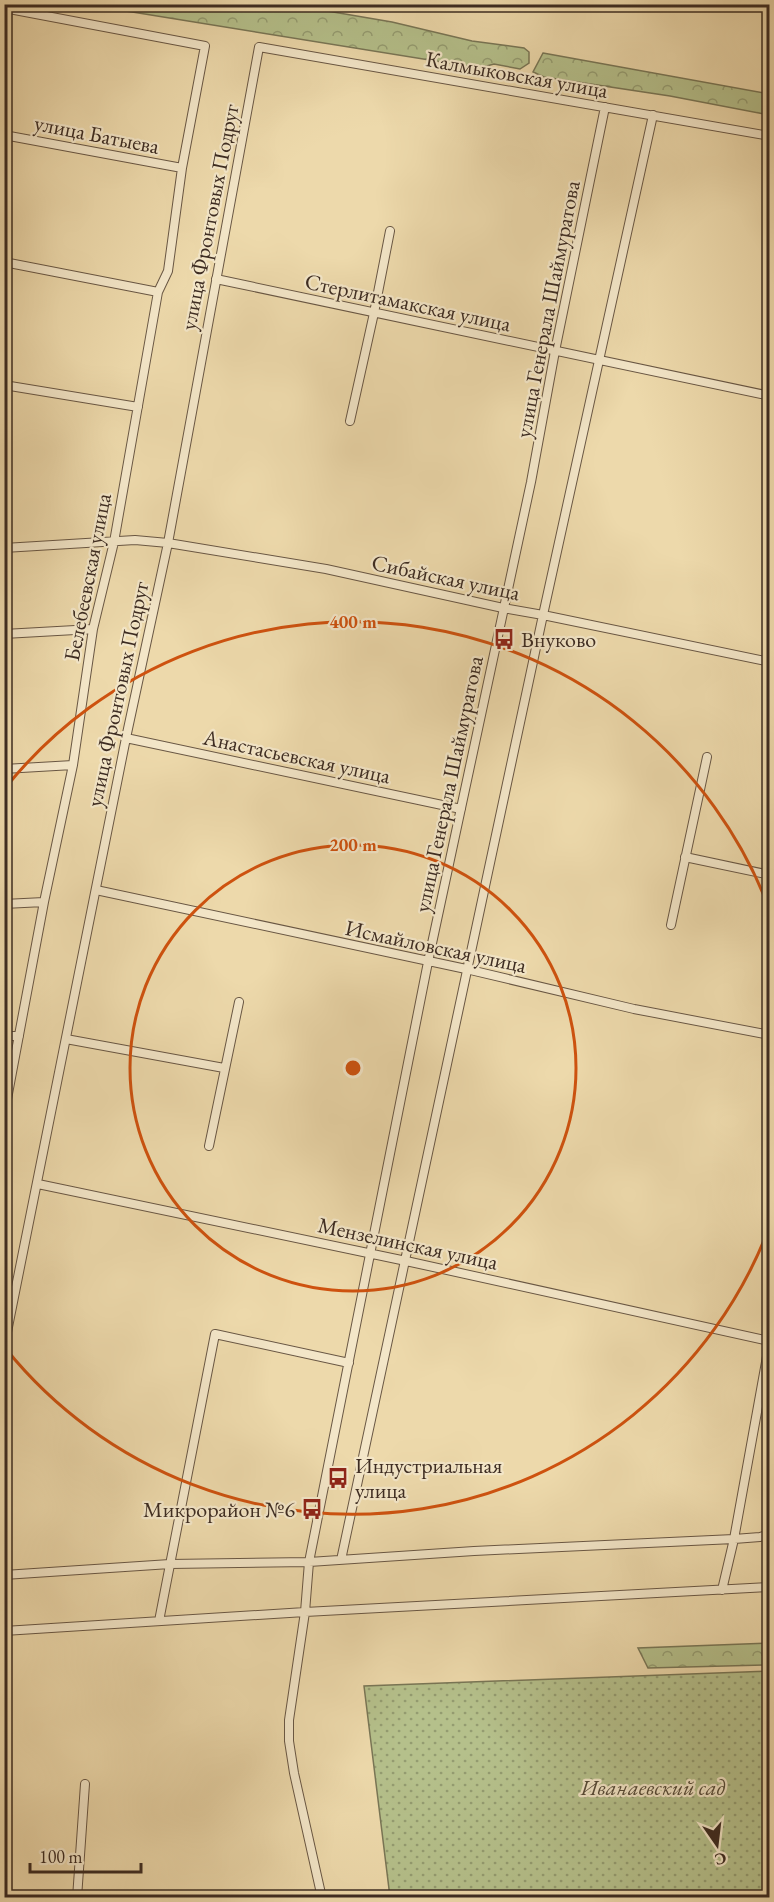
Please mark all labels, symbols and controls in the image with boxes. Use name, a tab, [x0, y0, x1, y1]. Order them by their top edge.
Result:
street label: Калмыковская улица	[424, 44, 611, 105]
street label: улица Фронтовых Подруг	[173, 101, 246, 333]
street label: улица Батыева	[32, 108, 162, 161]
street label: улица Генерала Шаймуратова	[508, 178, 587, 440]
street label: Стерлитамакская улица	[302, 266, 514, 339]
street label: Белебеевская улица	[57, 490, 118, 664]
street label: Сибайская улица	[369, 548, 523, 607]
street label: улица Фронтовых Подруг	[79, 579, 156, 809]
text: 400 m	[329, 610, 377, 633]
place label: Внуково	[521, 625, 596, 654]
bus stop icon: Внуково	[492, 627, 516, 651]
street label: улица Генерала Шаймуратова	[407, 653, 490, 915]
street label: Анастасьевская улица	[200, 722, 393, 791]
text: 200 m	[329, 833, 377, 856]
street label: Исмайловская улица	[343, 913, 529, 980]
centre of rings	[343, 1058, 363, 1078]
street label: Мензелинская улица	[315, 1210, 501, 1277]
place label: Индустриальная улица	[355, 1451, 502, 1505]
bus stop icon: Индустриальная улица	[326, 1466, 350, 1490]
place label: Микрорайон №6	[143, 1495, 295, 1524]
bus stop icon: Микрорайон №6	[300, 1497, 324, 1521]
park label: Иванаевский сад	[580, 1773, 725, 1802]
north arrow	[687, 1815, 747, 1875]
scale bar	[30, 1836, 141, 1874]
text: 100 m	[39, 1845, 83, 1868]
text: С	[712, 1848, 729, 1871]

